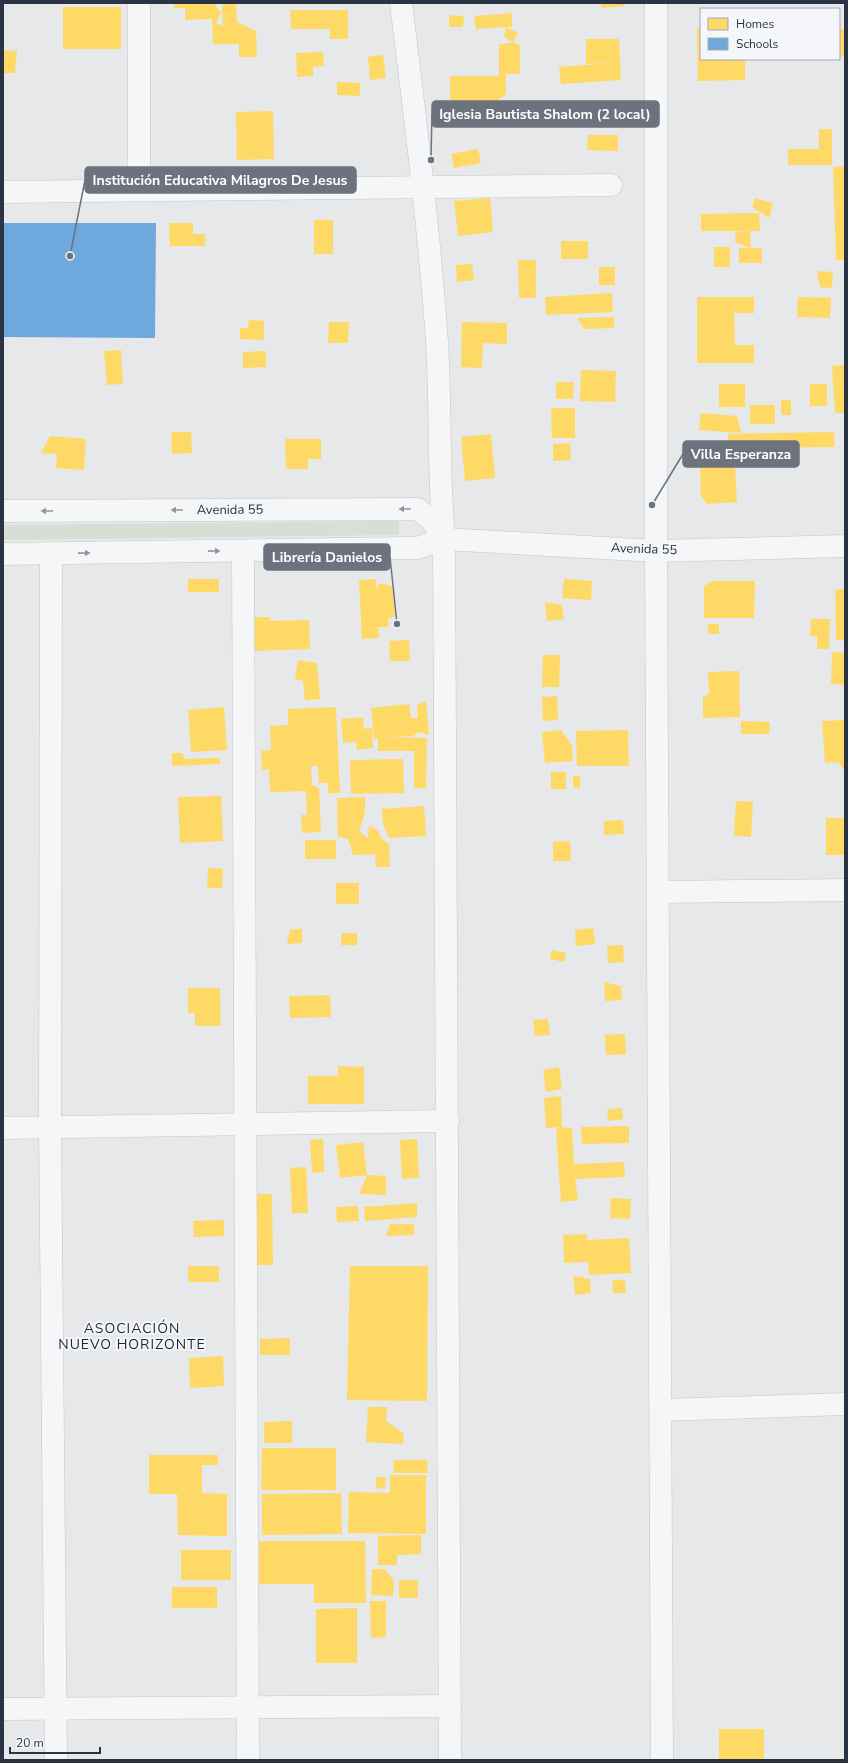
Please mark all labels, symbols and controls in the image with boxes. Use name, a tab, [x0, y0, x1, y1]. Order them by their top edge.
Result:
legend	[700, 8, 840, 60]
text: Homes	[736, 16, 774, 32]
text: Schools	[736, 36, 779, 52]
callout: Iglesia Bautista Shalom (2 local)	[432, 101, 659, 127]
text: Iglesia Bautista Shalom (2 local)	[439, 105, 651, 124]
callout: Institución Educativa Milagros De Jesus	[85, 167, 356, 193]
text: Institución Educativa Milagros De Jesus	[93, 171, 348, 190]
callout: Villa Esperanza	[683, 441, 799, 467]
text: Villa Esperanza	[690, 445, 791, 464]
street label: Avenida 55	[197, 501, 264, 519]
one-way arrow	[398, 506, 411, 512]
one-way arrow	[170, 507, 183, 513]
one-way arrow	[40, 508, 53, 514]
street label: Avenida 55	[610, 539, 678, 559]
callout: Librería Danielos	[264, 544, 390, 570]
one-way arrow	[208, 548, 221, 554]
text: Librería Danielos	[272, 548, 382, 567]
one-way arrow	[78, 550, 91, 556]
district label: ASOCIACIÓN NUEVO HORIZONTE	[58, 1319, 206, 1354]
scale bar	[10, 1729, 100, 1755]
text: 20 m	[16, 1735, 44, 1751]

